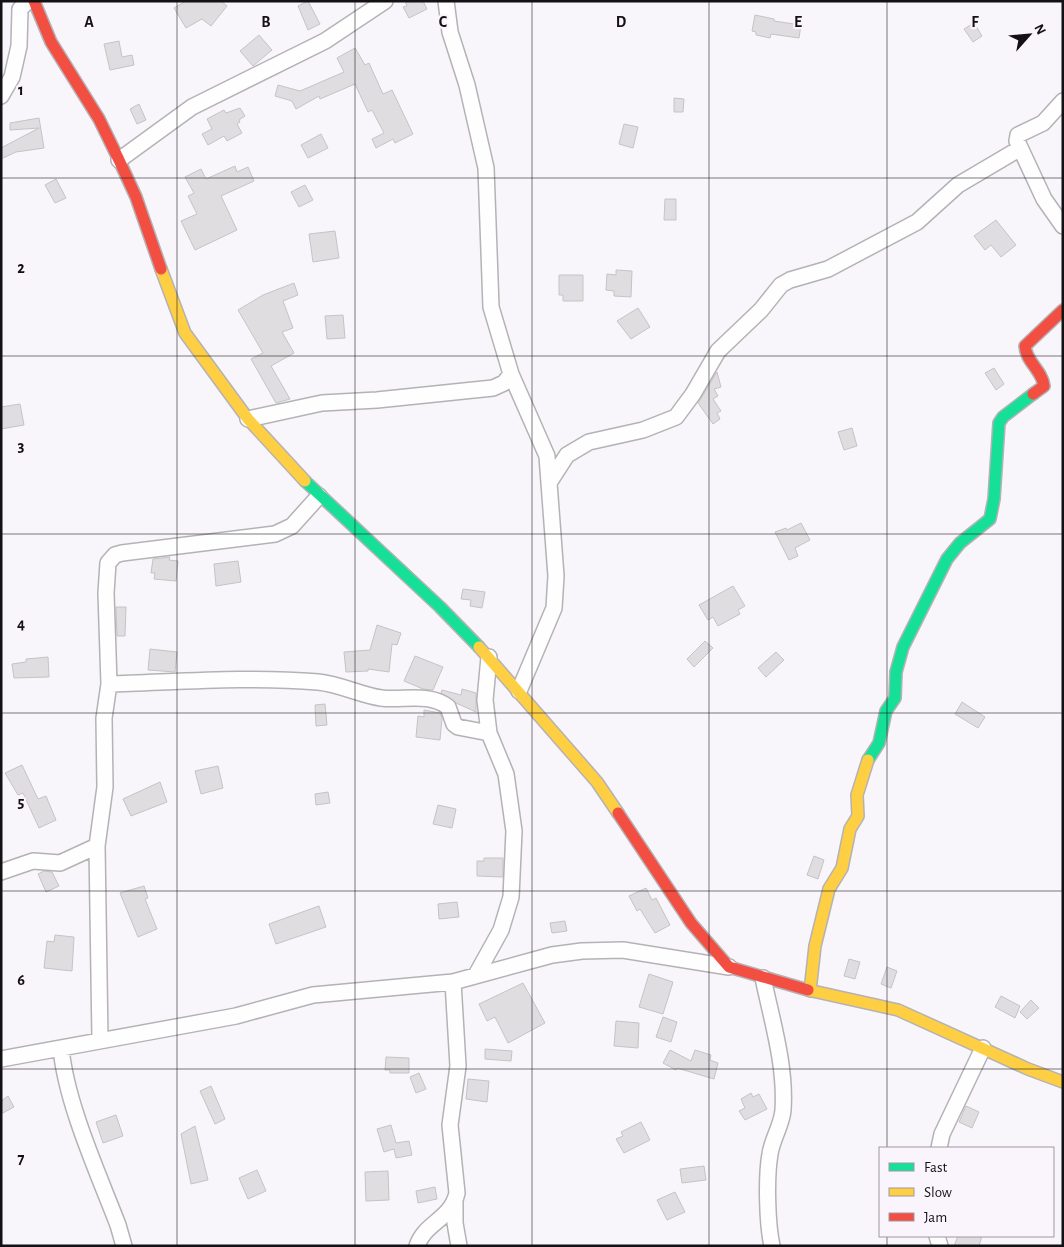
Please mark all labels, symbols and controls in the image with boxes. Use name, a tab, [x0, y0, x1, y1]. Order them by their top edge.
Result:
north arrow	[1004, 10, 1054, 60]
text: A	[84, 14, 94, 30]
text: B	[261, 14, 271, 30]
text: C	[439, 14, 448, 30]
text: D	[616, 14, 627, 30]
text: E	[794, 14, 802, 30]
text: F	[971, 14, 979, 30]
text: N	[1031, 22, 1048, 37]
text: 1	[18, 82, 24, 98]
text: 2	[17, 260, 25, 276]
text: 3	[18, 438, 25, 454]
text: 4	[17, 616, 25, 632]
text: 5	[18, 794, 25, 810]
text: 6	[17, 972, 25, 988]
legend	[879, 1147, 1054, 1237]
text: 7	[18, 1151, 25, 1167]
text: Fast	[924, 1160, 948, 1175]
text: Slow	[924, 1185, 952, 1200]
text: Jam	[924, 1210, 947, 1225]

